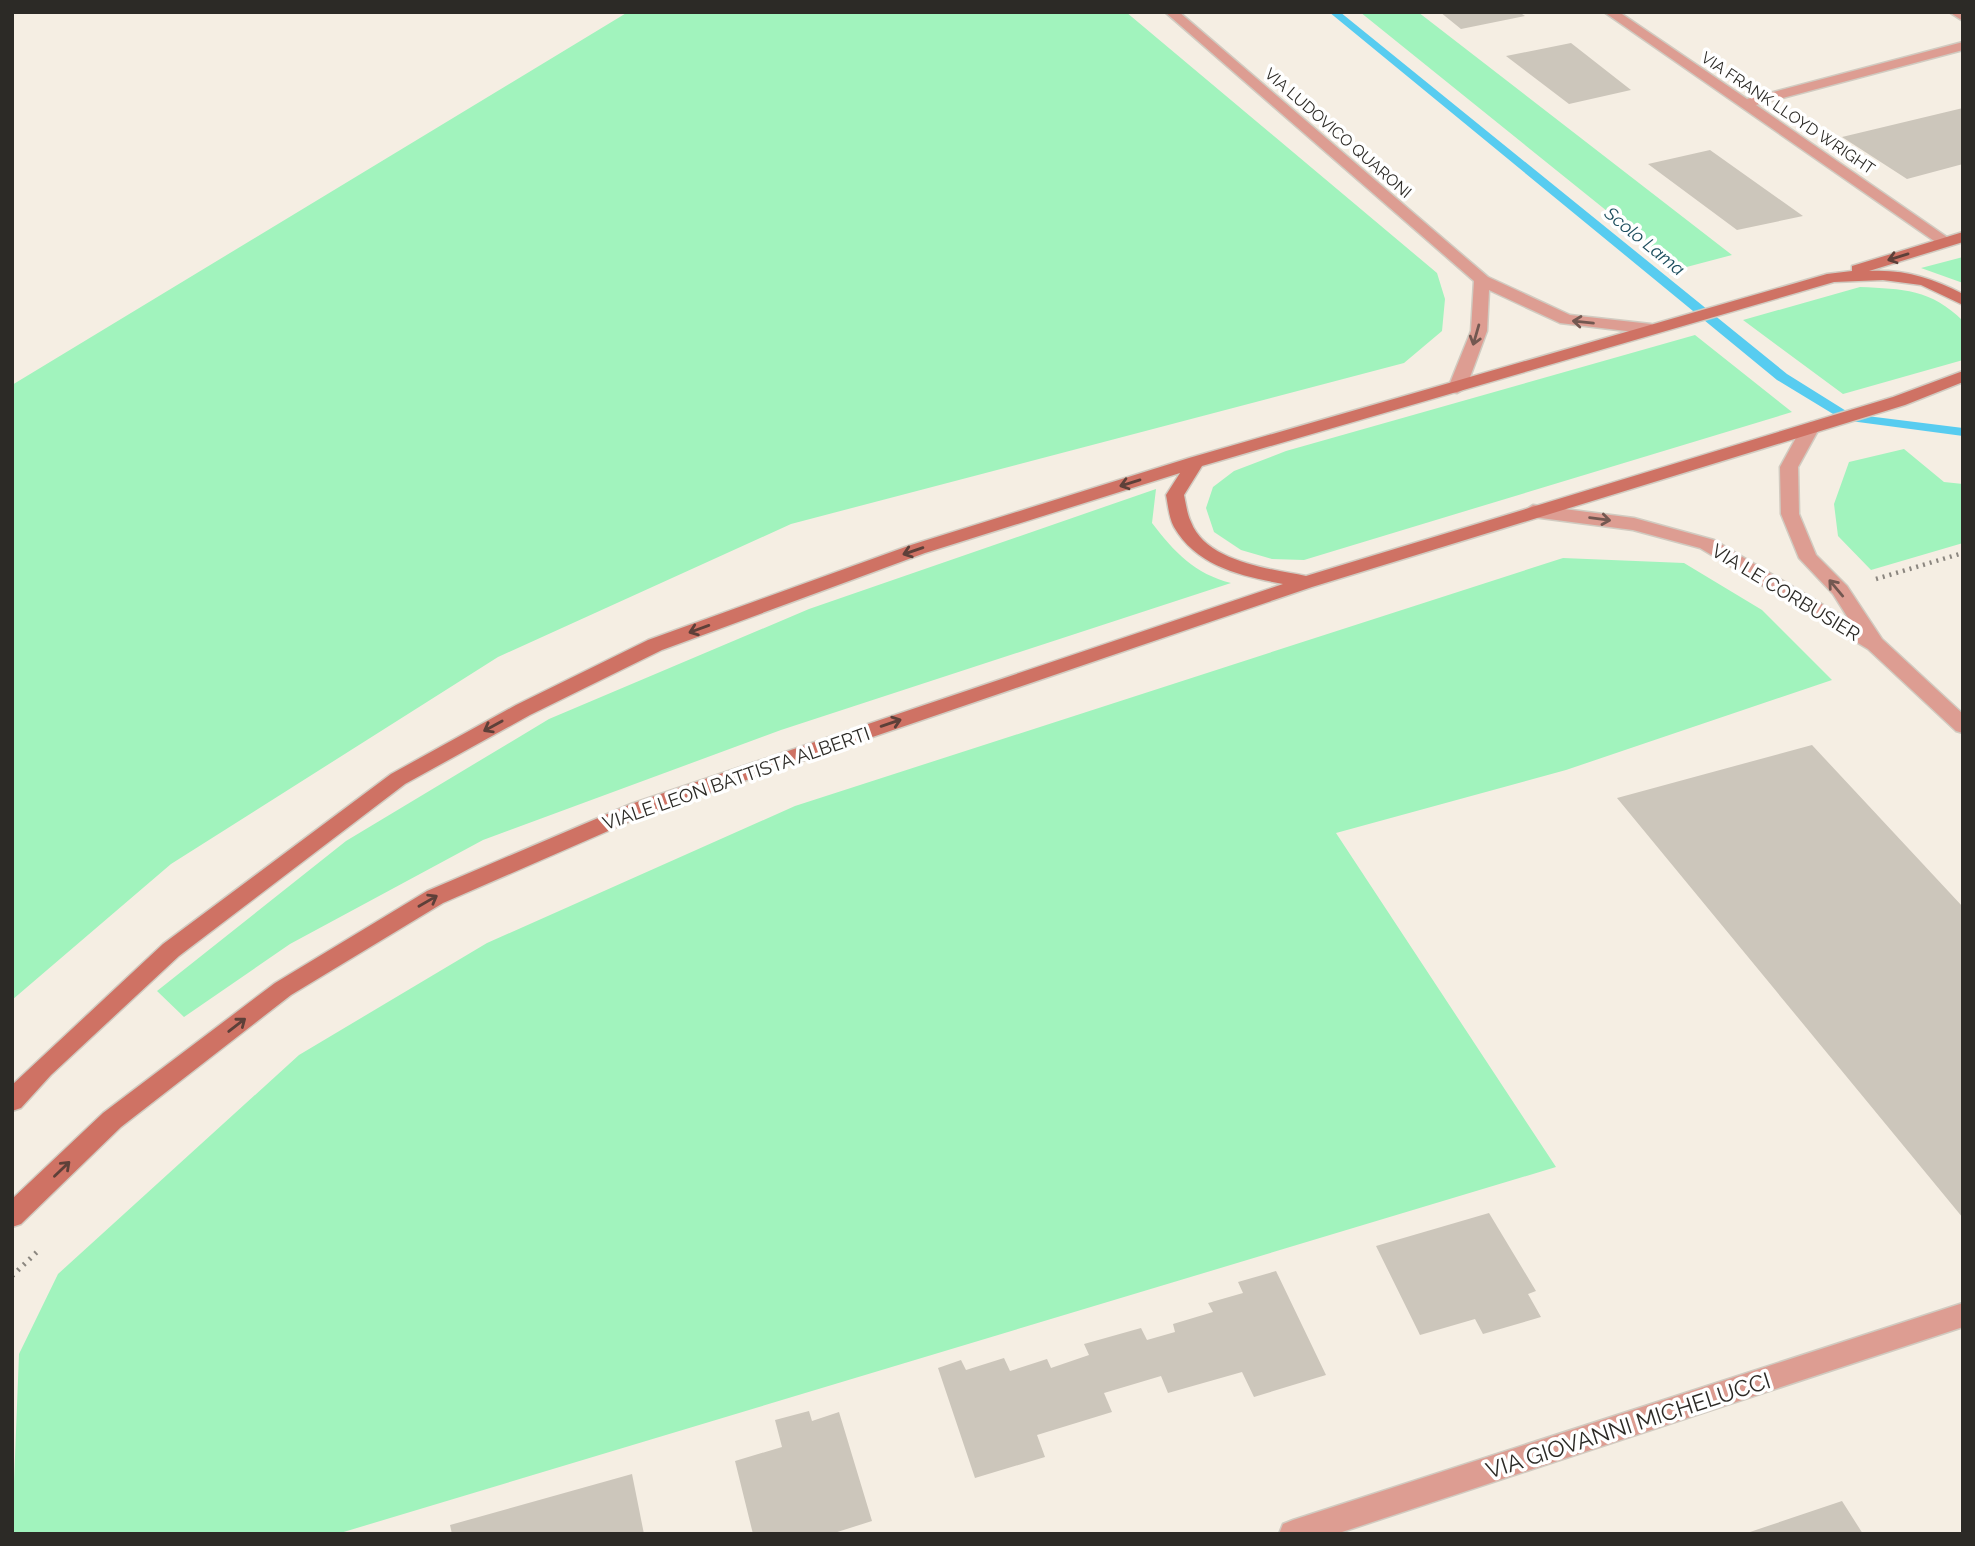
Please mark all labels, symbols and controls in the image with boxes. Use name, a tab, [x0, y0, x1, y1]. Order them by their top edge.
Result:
street label: VIA FRANK LLOYD WRIGHT	[1698, 48, 1879, 178]
street label: VIA LUDOVICO QUARONI	[1261, 64, 1415, 202]
water label: Scolo Lama	[1600, 202, 1689, 280]
one-way arrow	[1887, 251, 1909, 264]
one-way arrow	[1572, 315, 1595, 328]
one-way arrow	[1469, 324, 1482, 346]
one-way arrow	[1119, 477, 1141, 490]
one-way arrow	[1588, 513, 1611, 526]
street label: VIA LE CORBUSIER	[1708, 539, 1864, 645]
one-way arrow	[902, 546, 924, 558]
one-way arrow	[1829, 579, 1844, 597]
one-way arrow	[688, 624, 710, 636]
one-way arrow	[880, 716, 902, 729]
one-way arrow	[484, 719, 504, 733]
street label: VIALE LEON BATTISTA ALBERTI	[600, 722, 872, 834]
one-way arrow	[417, 894, 437, 908]
one-way arrow	[227, 1017, 246, 1032]
one-way arrow	[53, 1161, 70, 1178]
street label: VIA GIOVANNI MICHELUCCI	[1482, 1366, 1774, 1484]

